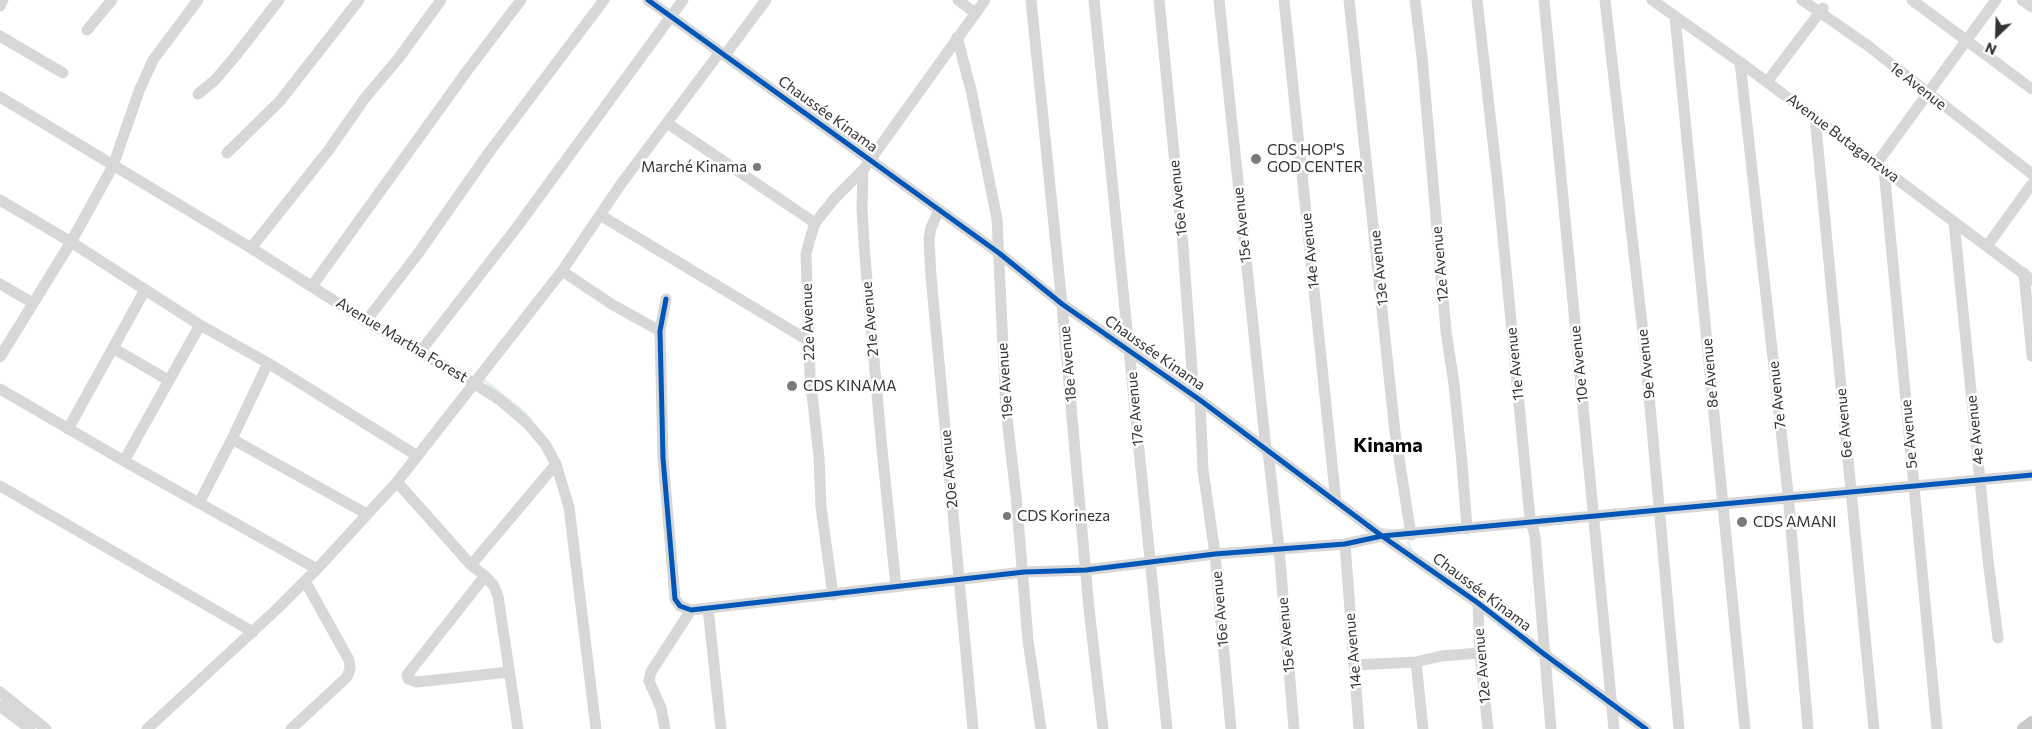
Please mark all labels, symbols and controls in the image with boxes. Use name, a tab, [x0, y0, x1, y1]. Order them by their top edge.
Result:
north arrow	[1972, 10, 2022, 60]
text: N	[1982, 39, 1999, 59]
street label: 1e Avenue	[1886, 58, 1950, 114]
street label: Chaussée Kinama	[775, 72, 881, 156]
street label: Avenue Butaganzwa	[1783, 90, 1903, 186]
place label: CDS HOP'S GOD CENTER	[1267, 141, 1363, 176]
marker: CDS HOP'S GOD CENTER	[1249, 152, 1263, 166]
place label: Marché Kinama	[641, 158, 747, 176]
street label: 16e Avenue	[1165, 159, 1191, 237]
marker: Marché Kinama	[751, 161, 763, 173]
street label: 15e Avenue	[1229, 186, 1255, 264]
street label: 14e Avenue	[1297, 212, 1323, 290]
street label: 12e Avenue	[1428, 226, 1452, 302]
street label: 13e Avenue	[1366, 229, 1392, 307]
street label: 21e Avenue	[858, 281, 882, 357]
street label: 22e Avenue	[798, 283, 818, 361]
street label: Avenue Martha Forest	[333, 294, 471, 386]
street label: Chaussée Kinama	[1101, 312, 1209, 394]
street label: 18e Avenue	[1056, 325, 1080, 403]
street label: 10e Avenue	[1566, 325, 1592, 403]
street label: 11e Avenue	[1502, 326, 1528, 402]
street label: 9e Avenue	[1633, 328, 1659, 400]
street label: 8e Avenue	[1698, 337, 1722, 409]
street label: 19e Avenue	[993, 342, 1017, 420]
street label: 7e Avenue	[1764, 360, 1790, 430]
street label: 17e Avenue	[1123, 371, 1147, 447]
place label: CDS KINAMA	[803, 377, 897, 395]
marker: CDS KINAMA	[785, 379, 799, 393]
street label: 6e Avenue	[1832, 387, 1856, 459]
street label: 4e Avenue	[1962, 394, 1988, 466]
street label: 5e Avenue	[1897, 399, 1921, 469]
street label: 20e Avenue	[937, 429, 961, 509]
district label: Kinama	[1353, 433, 1423, 457]
place label: CDS Korineza	[1017, 507, 1110, 525]
marker: CDS Korineza	[1001, 510, 1013, 522]
place label: CDS AMANI	[1753, 513, 1837, 531]
marker: CDS AMANI	[1735, 515, 1749, 529]
street label: Chaussée Kinama	[1429, 549, 1535, 635]
street label: 16e Avenue	[1208, 570, 1232, 648]
street label: 15e Avenue	[1274, 596, 1298, 674]
street label: 14e Avenue	[1341, 612, 1365, 690]
street label: 12e Avenue	[1470, 628, 1494, 704]

